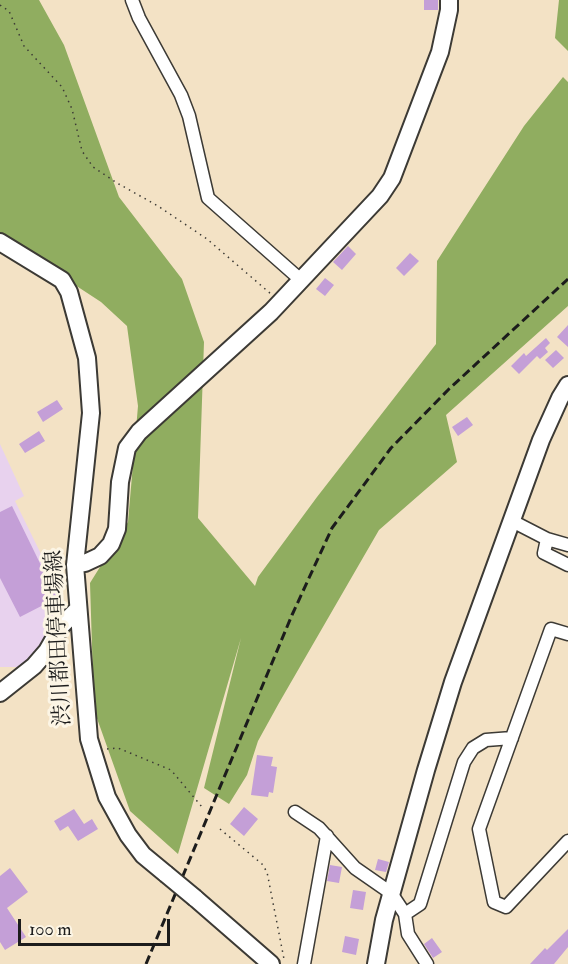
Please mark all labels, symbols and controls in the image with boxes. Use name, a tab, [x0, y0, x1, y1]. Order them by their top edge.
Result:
street label: 渋川都田停車場線	[42, 549, 78, 727]
scale bar	[21, 907, 172, 945]
text: 100 m	[29, 918, 72, 941]

